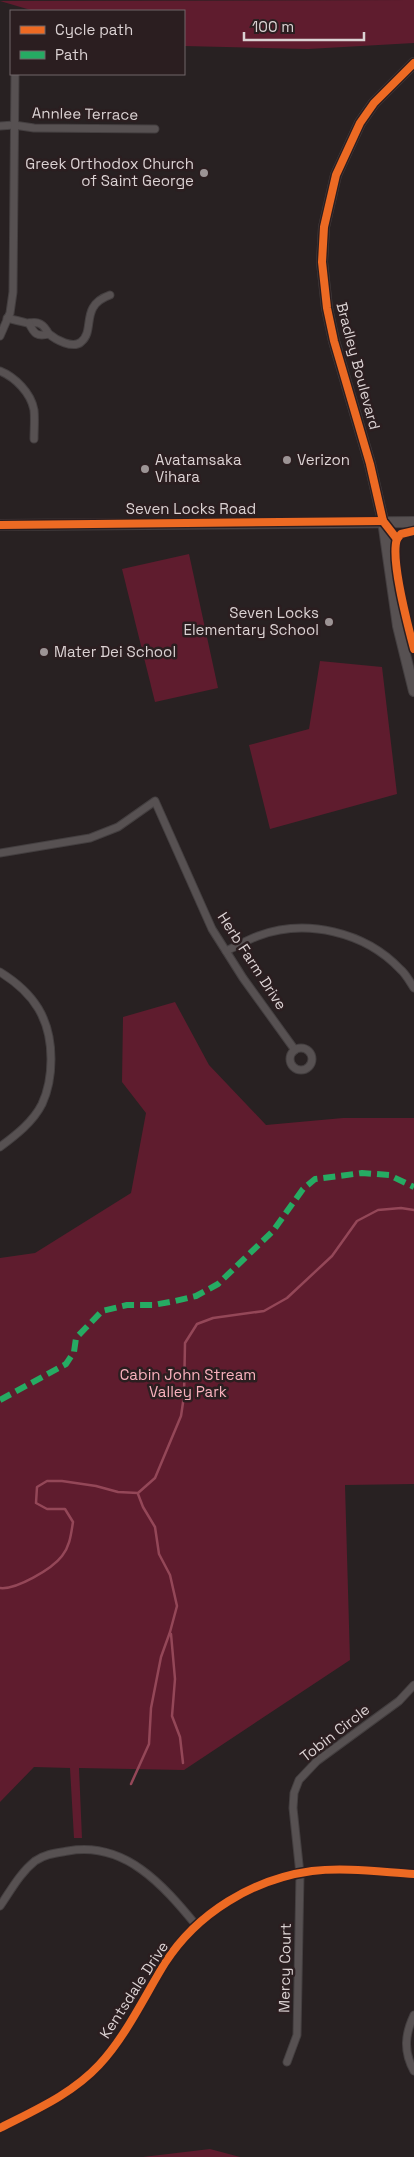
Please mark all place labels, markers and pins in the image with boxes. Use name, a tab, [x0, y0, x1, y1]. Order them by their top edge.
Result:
place label: Greek Orthodox Church of Saint George	[25, 154, 194, 190]
marker: Greek Orthodox Church of Saint George	[198, 167, 210, 179]
place label: Avatamsaka Vihara	[155, 450, 242, 486]
place label: Verizon	[297, 450, 350, 469]
marker: Verizon	[281, 454, 293, 466]
marker: Avatamsaka Vihara	[139, 463, 151, 475]
place label: Seven Locks Elementary School	[183, 603, 319, 639]
marker: Seven Locks Elementary School	[323, 616, 335, 628]
place label: Mater Dei School	[54, 642, 176, 661]
marker: Mater Dei School	[38, 646, 50, 658]

